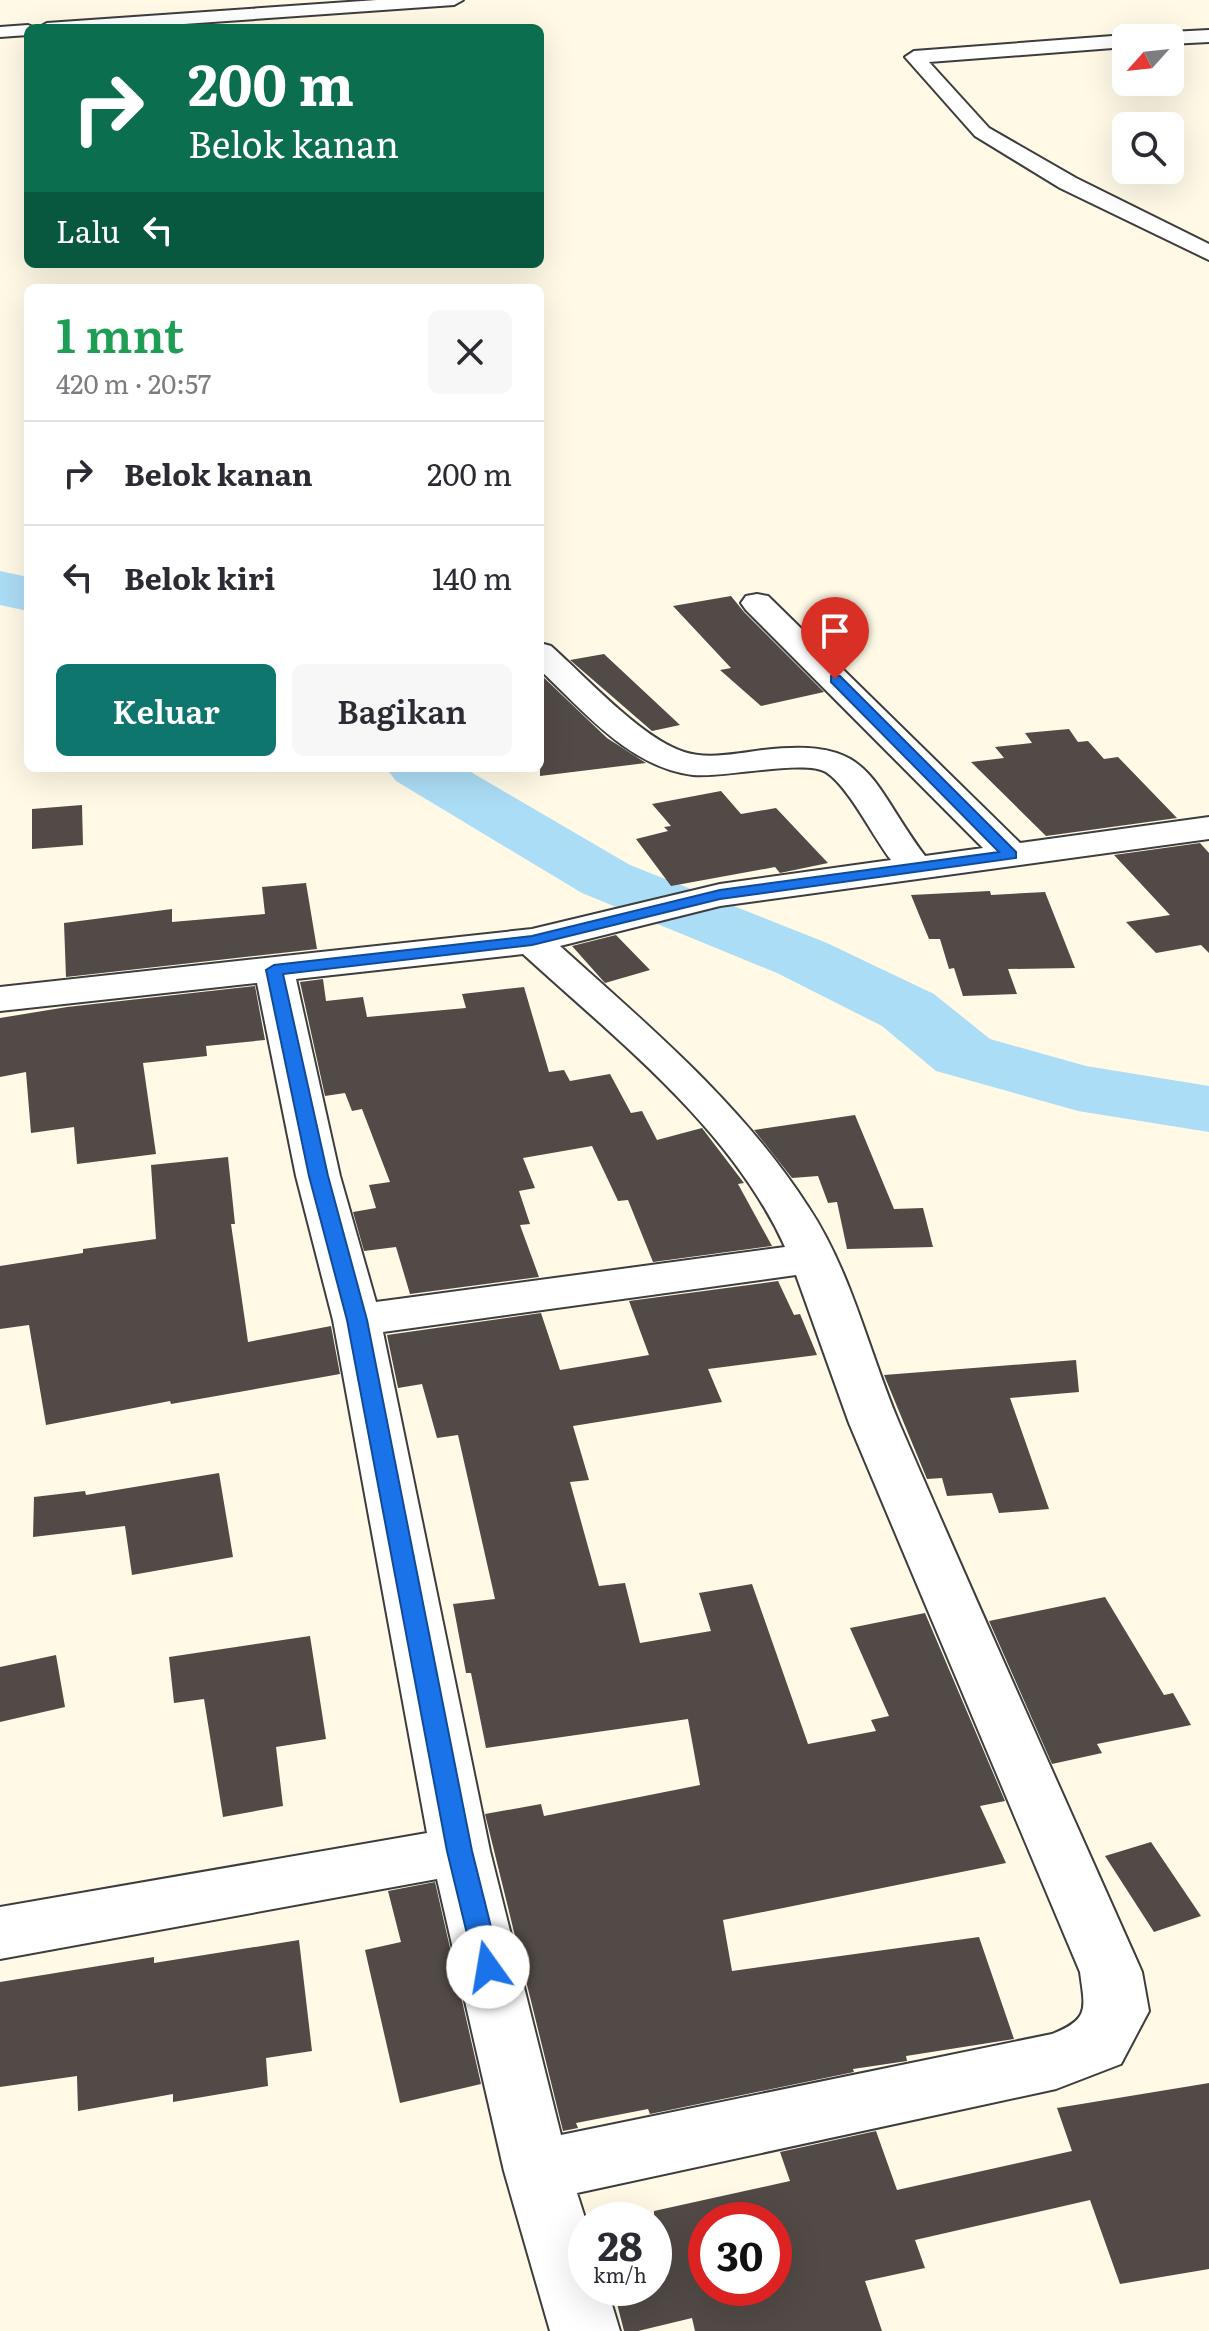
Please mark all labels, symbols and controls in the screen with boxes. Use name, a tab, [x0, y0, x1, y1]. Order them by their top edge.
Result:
north arrow	[1112, 24, 1184, 96]
map controls	[1112, 24, 1184, 184]
text: 200 m	[188, 40, 354, 123]
icon: right	[56, 56, 160, 160]
button: search	[1112, 112, 1184, 184]
text: Belok kanan	[188, 116, 399, 169]
text: Lalu	[56, 208, 120, 252]
icon: left	[136, 208, 180, 252]
text: 1 mnt	[56, 297, 184, 368]
button: close	[428, 310, 512, 394]
text: 420 m · 20:57	[56, 363, 211, 402]
icon: right	[56, 451, 100, 495]
text: Belok kanan	[124, 451, 313, 495]
text: 200 m	[427, 451, 512, 495]
icon: left	[56, 555, 100, 599]
text: Belok kiri	[124, 555, 275, 599]
text: 140 m	[432, 555, 512, 599]
pin	[801, 597, 869, 679]
icon: arrive	[813, 609, 857, 653]
button: Keluar	[56, 664, 276, 756]
button: Bagikan	[292, 664, 512, 756]
position arrow	[446, 1925, 530, 2009]
speed limit sign: 30	[688, 2202, 792, 2306]
text: 28	[597, 2214, 643, 2273]
text: km/h	[593, 2259, 647, 2289]

